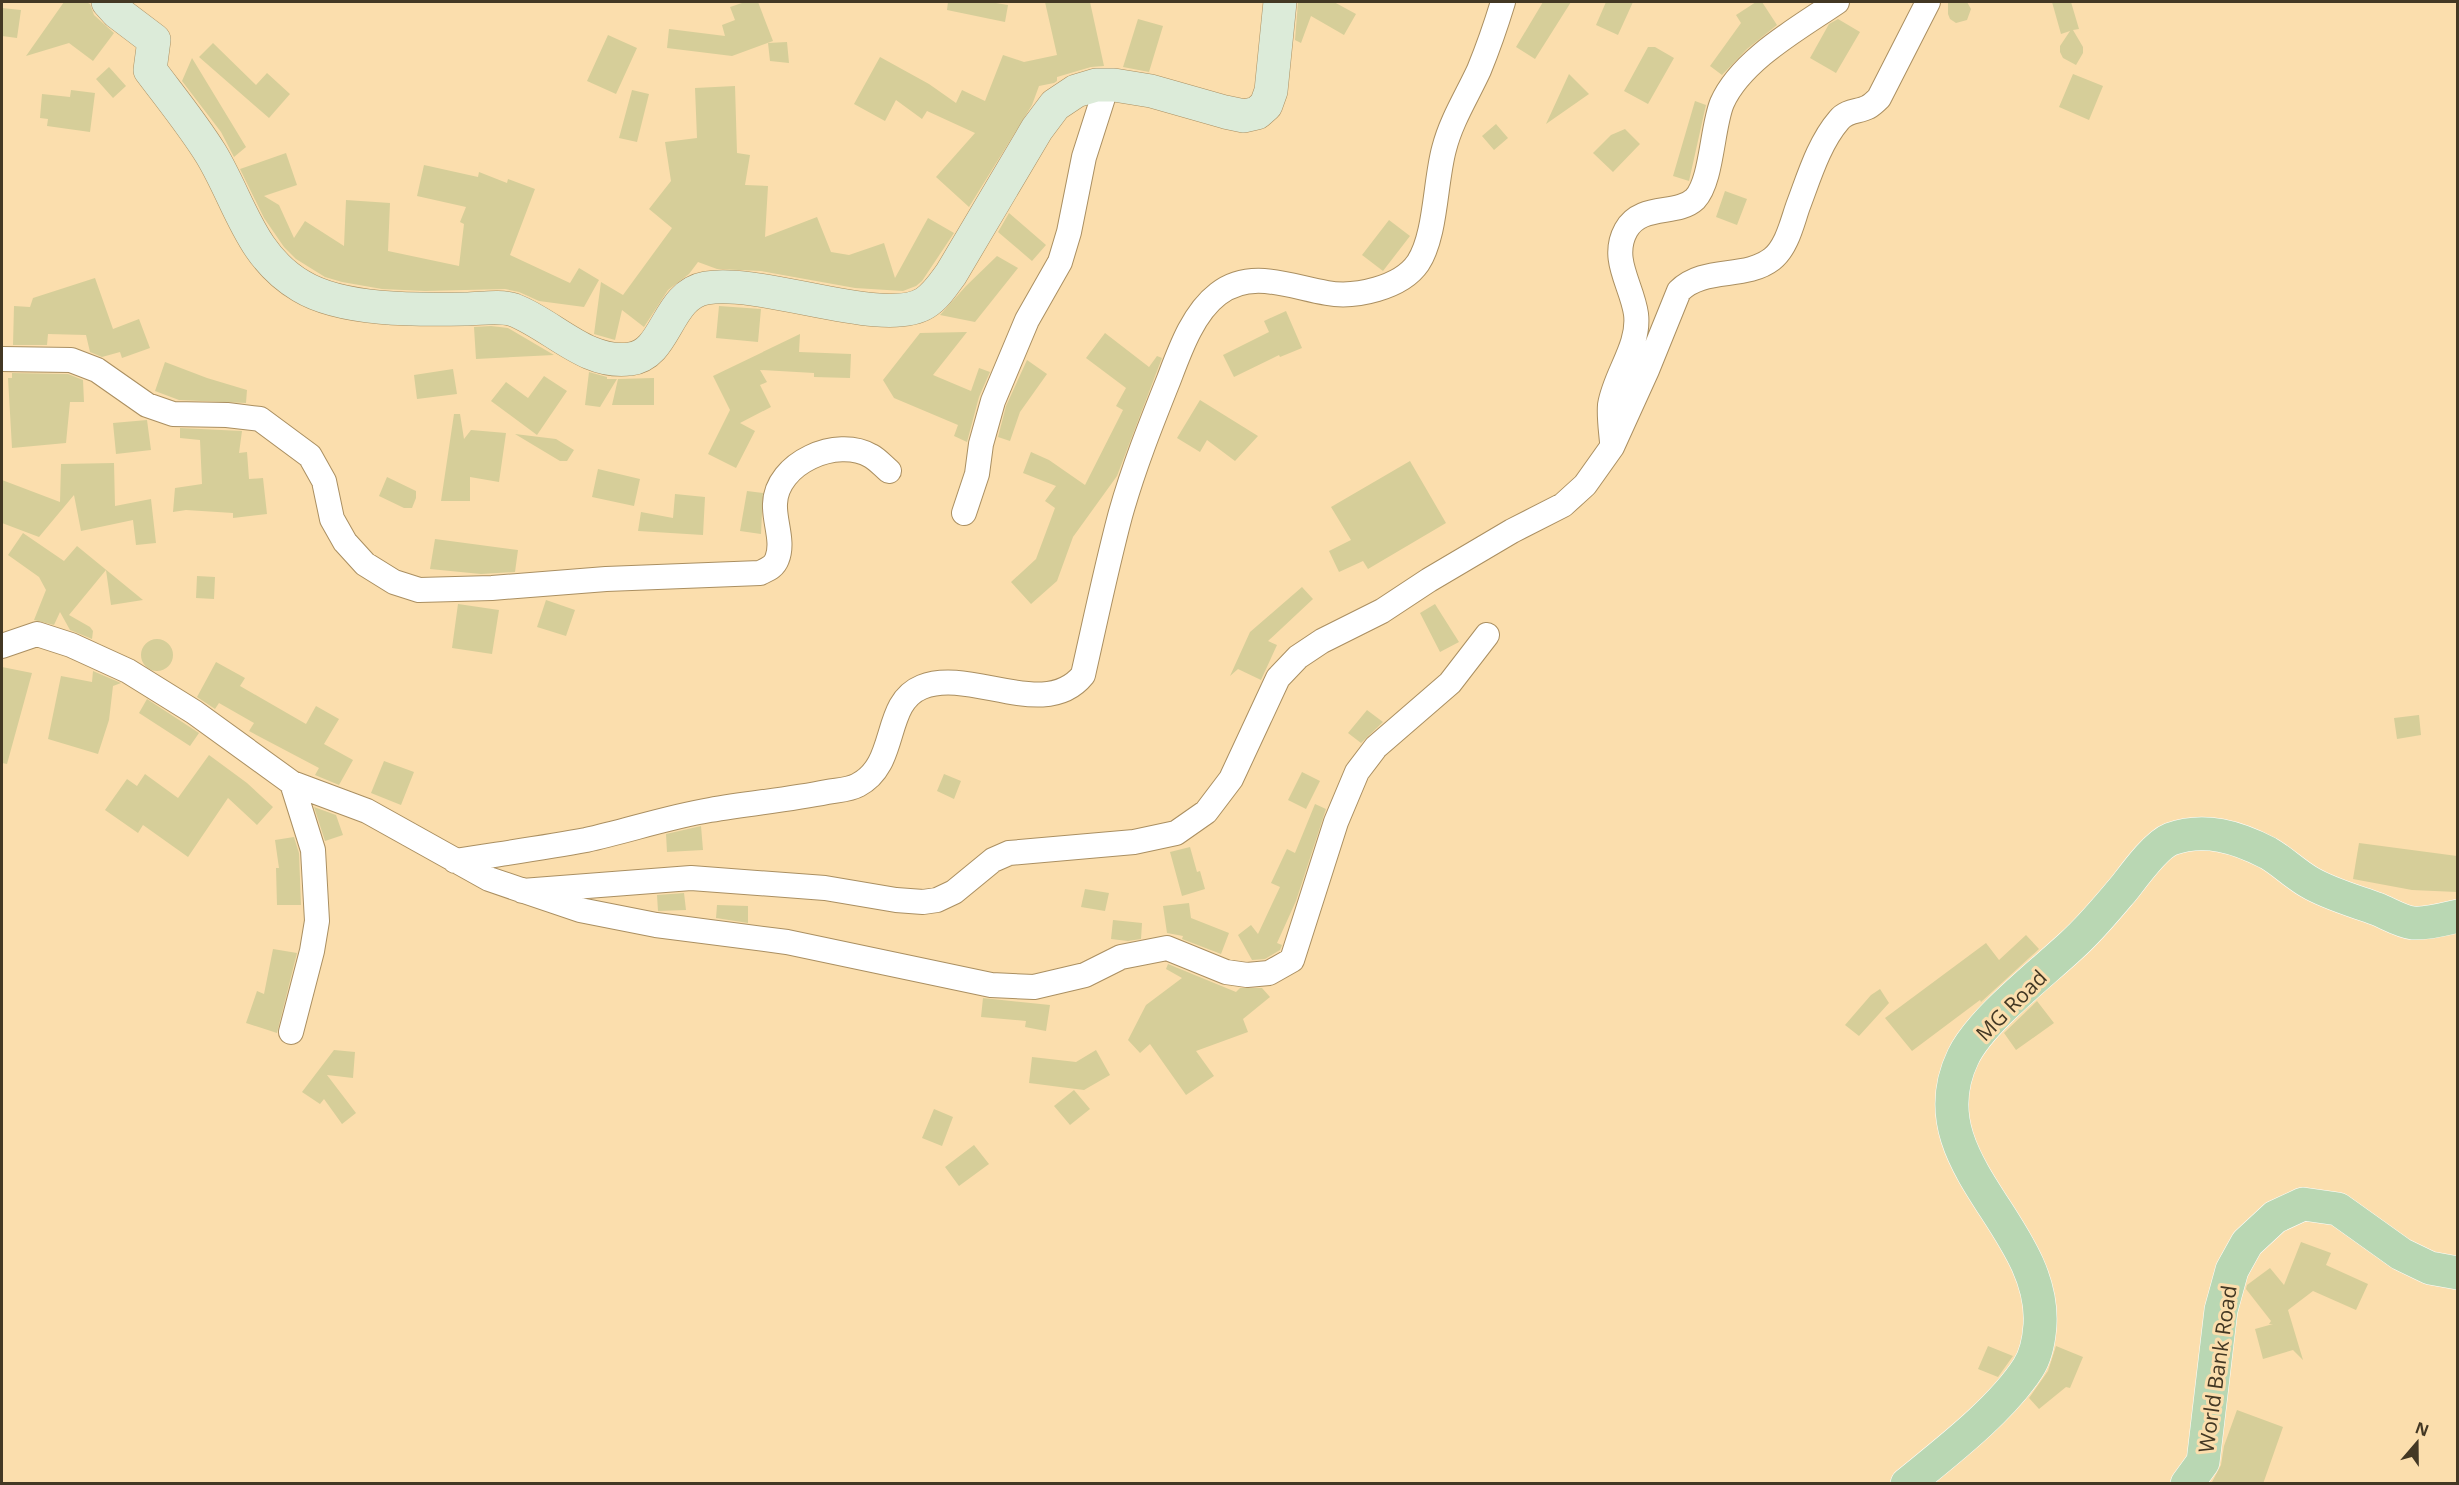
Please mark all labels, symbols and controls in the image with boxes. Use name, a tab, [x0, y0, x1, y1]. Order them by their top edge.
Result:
street label: MG Road	[1969, 963, 2053, 1047]
street label: World Bank Road	[2191, 1283, 2243, 1455]
north arrow	[2387, 1413, 2447, 1473]
text: N	[2412, 1416, 2432, 1441]

